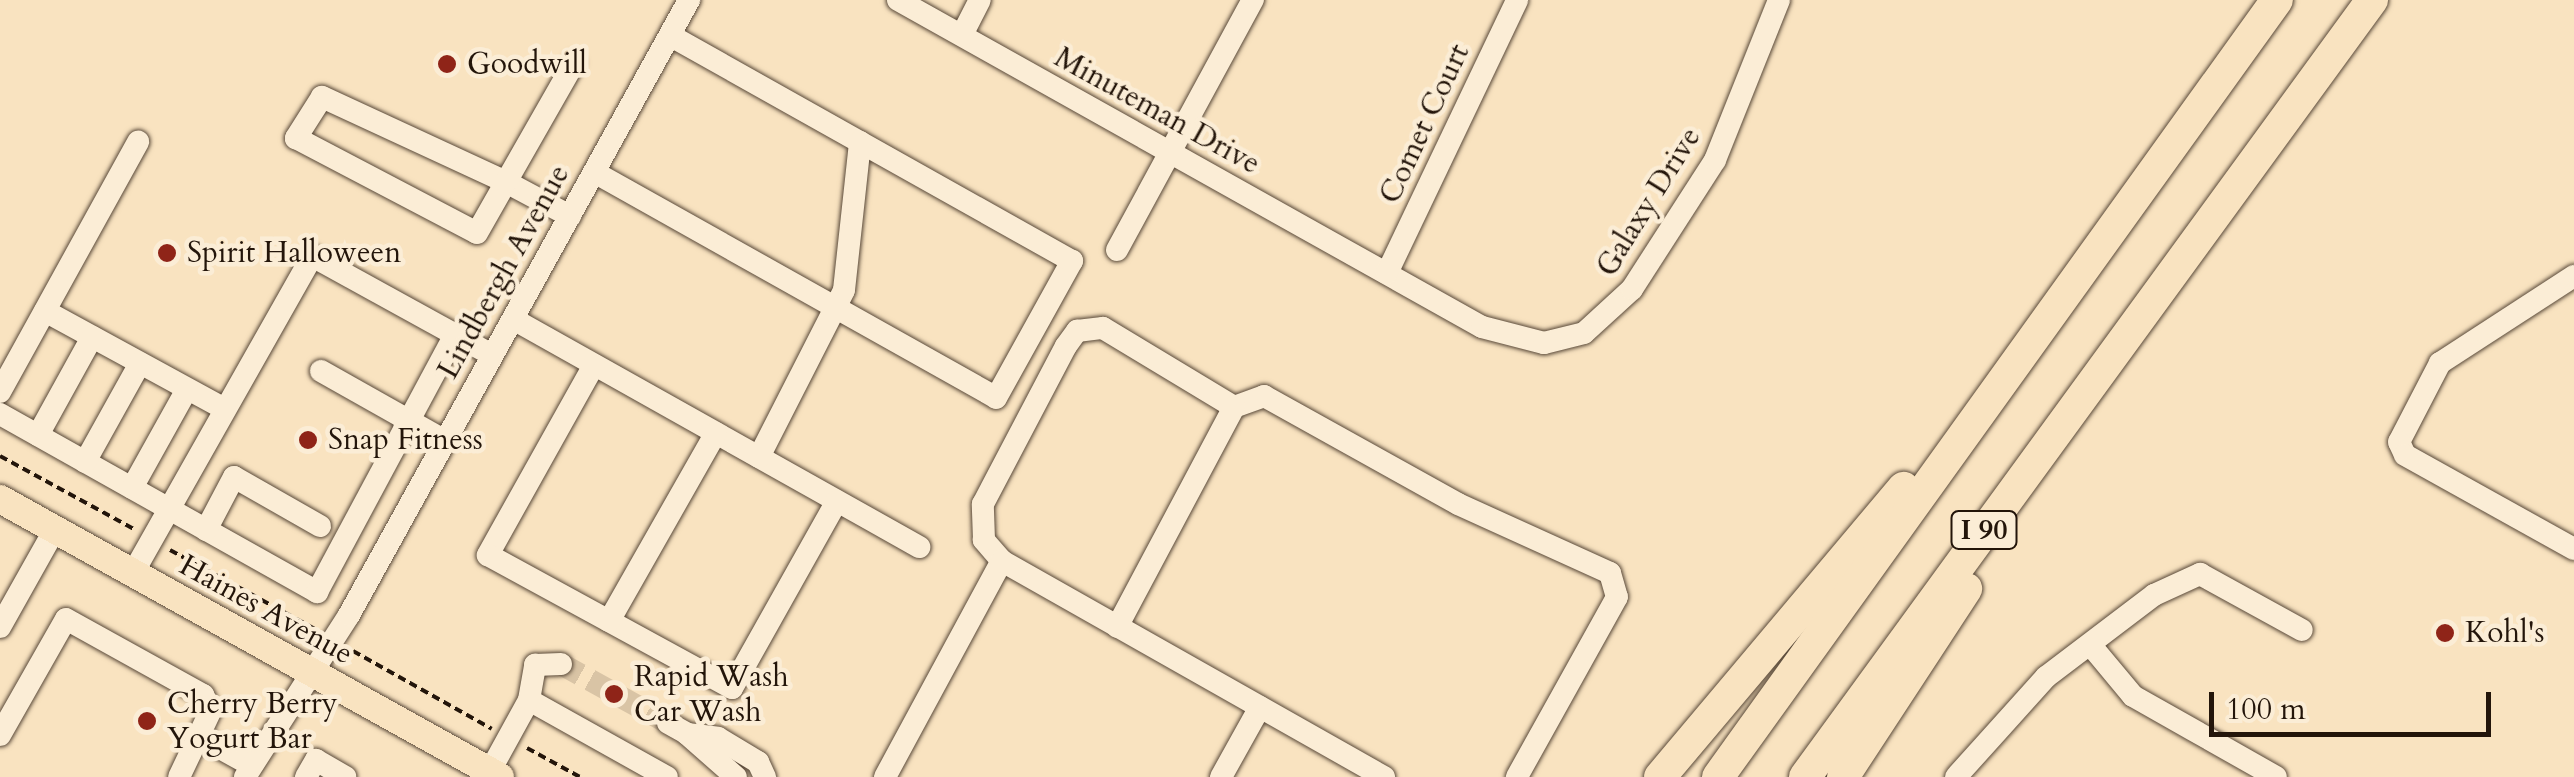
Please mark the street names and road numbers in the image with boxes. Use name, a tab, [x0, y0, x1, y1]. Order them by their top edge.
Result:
street label: Comet Court	[1372, 39, 1478, 209]
street label: Minuteman Drive	[1048, 40, 1266, 182]
street label: Galaxy Drive	[1589, 121, 1709, 283]
street label: Lindbergh Avenue	[430, 159, 578, 385]
road number: I 90	[1949, 507, 2019, 553]
street label: Haines Avenue	[173, 548, 359, 672]

